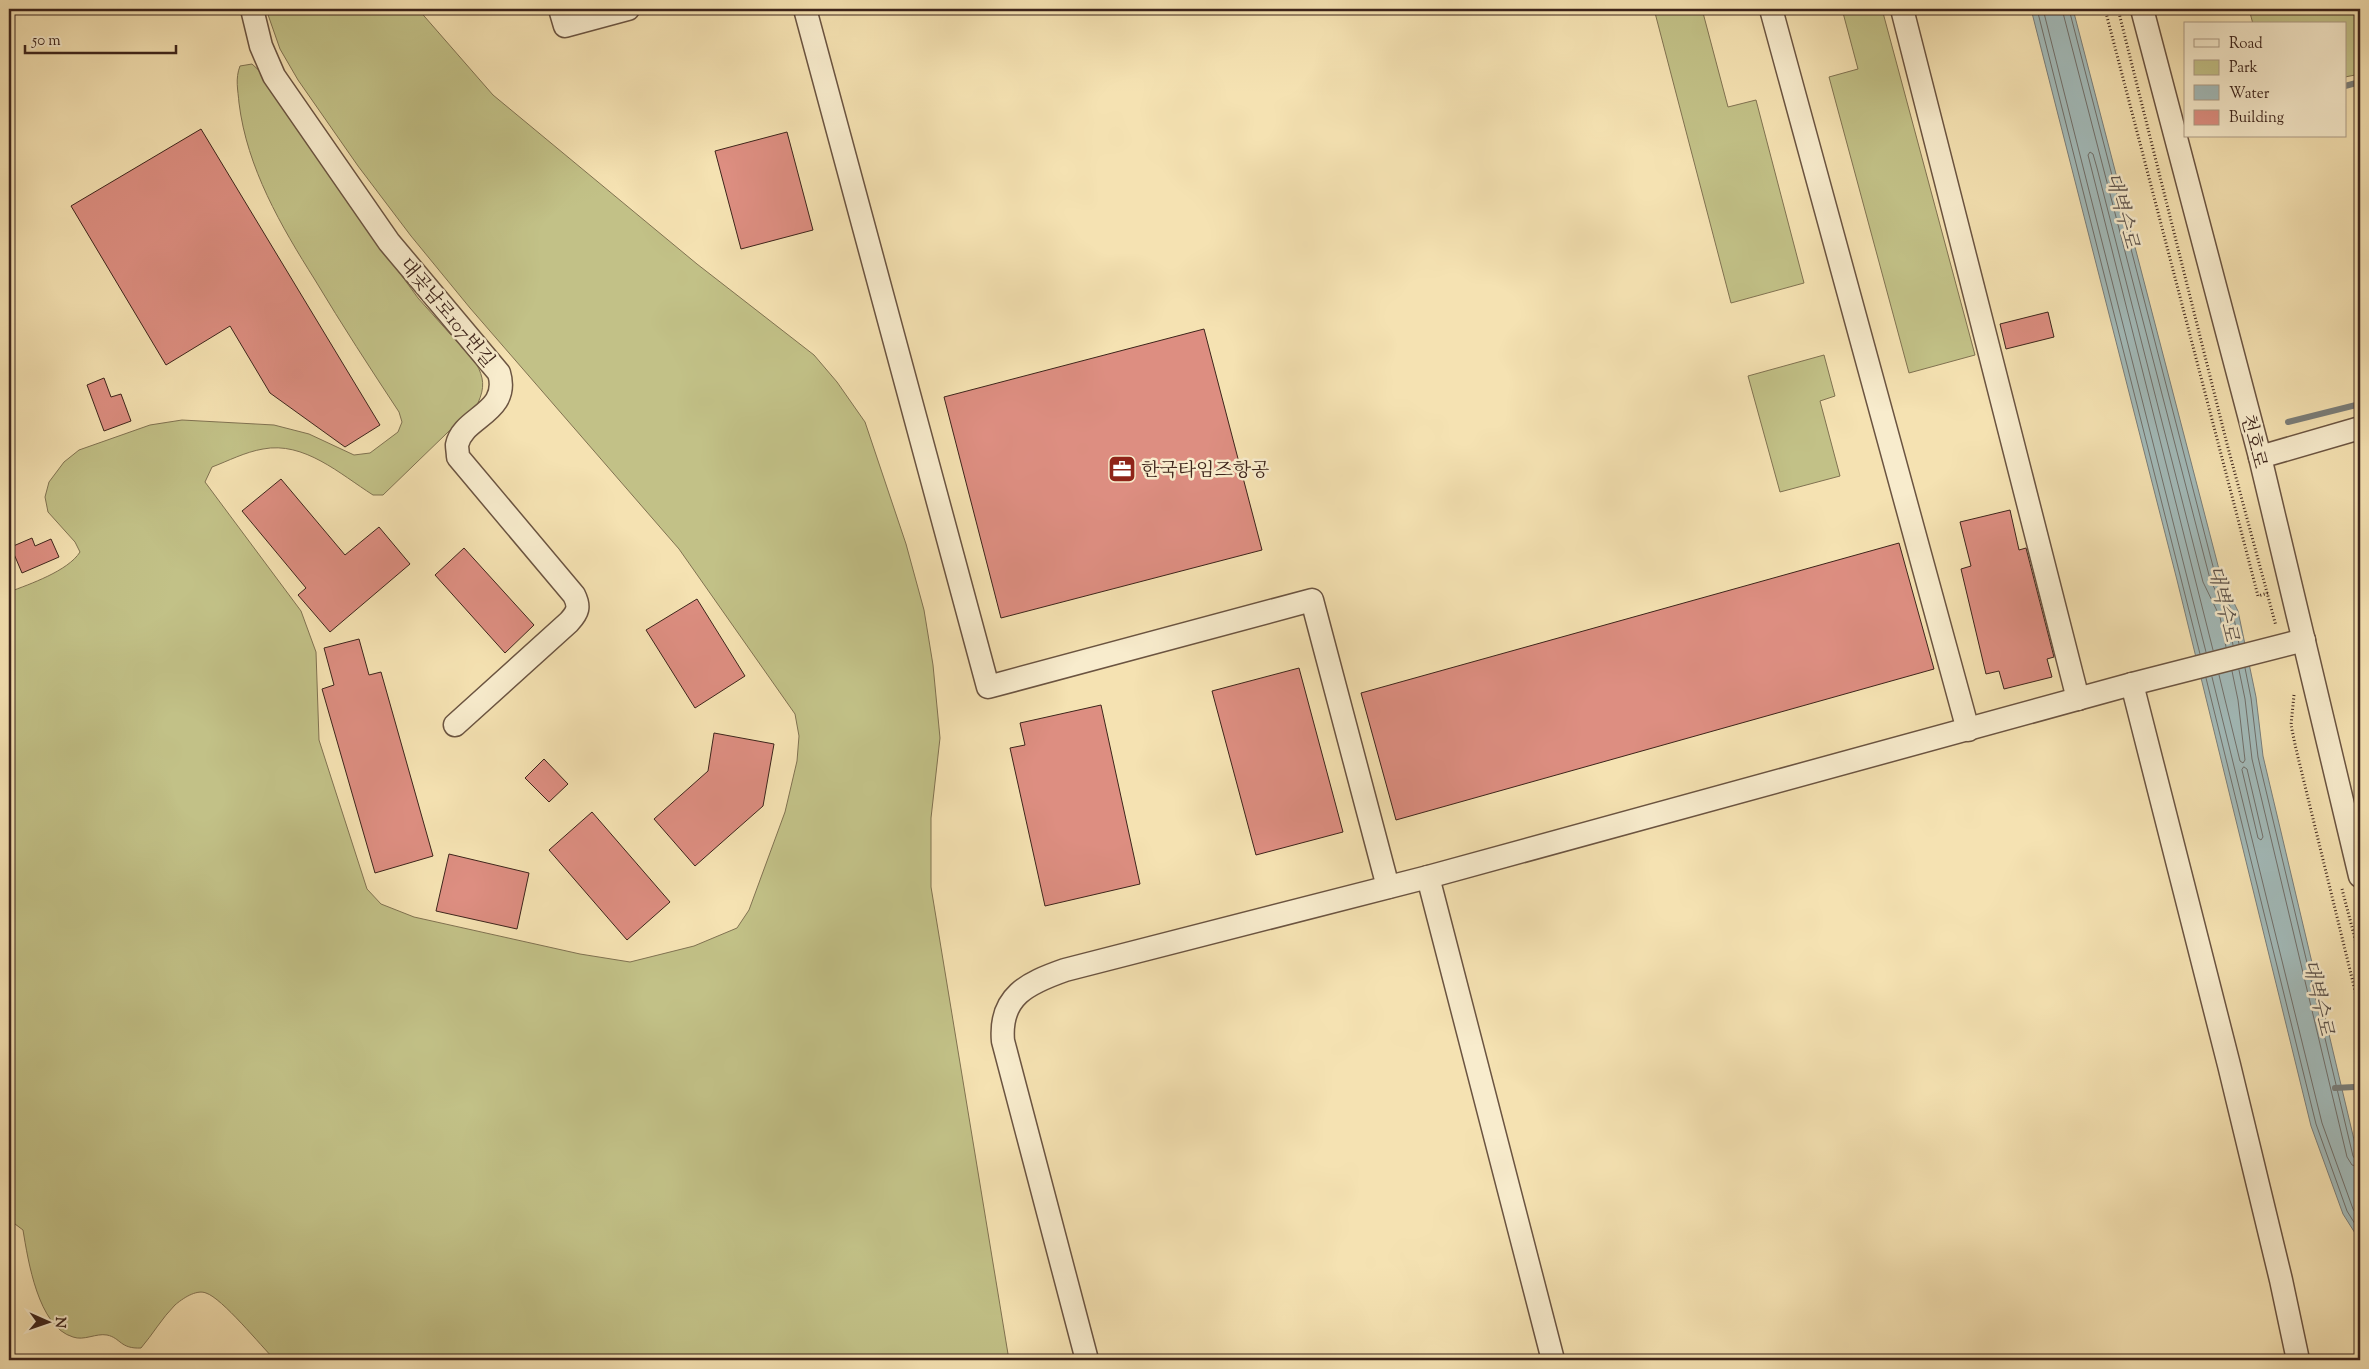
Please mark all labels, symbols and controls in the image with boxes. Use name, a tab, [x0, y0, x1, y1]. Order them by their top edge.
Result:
scale bar	[25, 22, 176, 54]
legend	[2184, 22, 2346, 138]
text: 50 m	[31, 31, 61, 52]
text: Road	[2229, 34, 2263, 55]
text: Park	[2229, 58, 2258, 79]
text: Water	[2229, 84, 2270, 105]
text: Building	[2229, 108, 2284, 129]
water label: 대벽수로	[2097, 170, 2145, 252]
street label: 대곶남로107번길	[392, 253, 500, 374]
street label: 천호로	[2233, 412, 2272, 472]
office icon: 한국타임즈항공	[1107, 454, 1137, 484]
place label: 한국타임즈항공	[1141, 458, 1269, 485]
water label: 대벽수로	[2199, 563, 2245, 645]
water label: 대벽수로	[2294, 957, 2340, 1039]
north arrow	[22, 1296, 72, 1346]
text: N	[49, 1316, 69, 1328]

